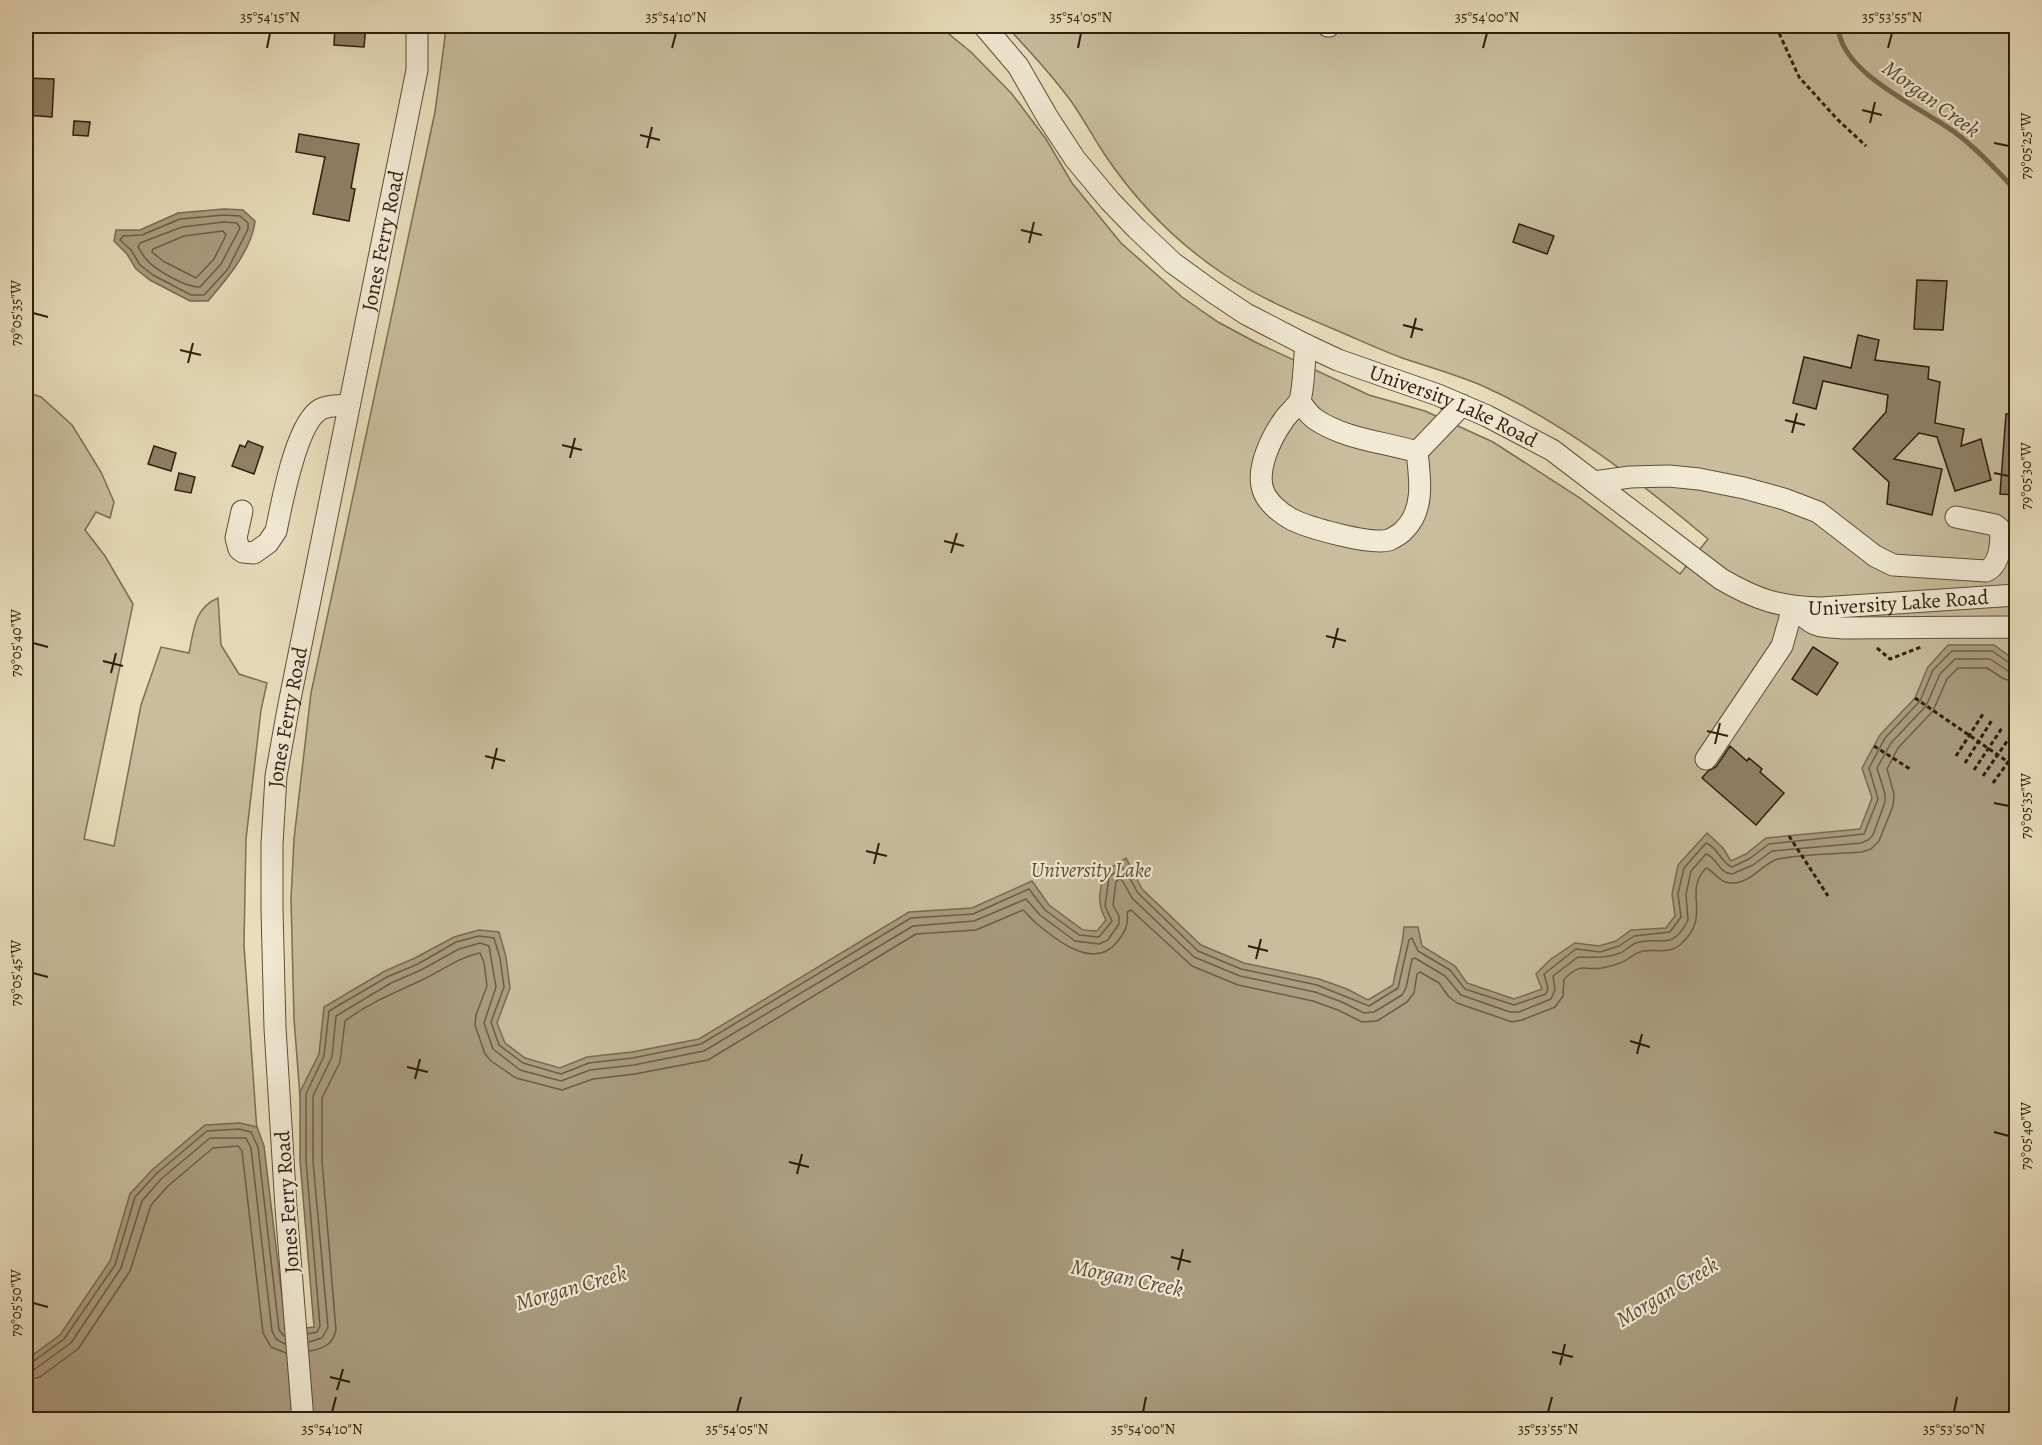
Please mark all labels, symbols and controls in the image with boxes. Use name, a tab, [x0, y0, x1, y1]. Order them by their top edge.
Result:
text: 35°54'15"N	[240, 7, 300, 27]
text: 35°54'10"N	[645, 7, 707, 27]
text: 35°54'05"N	[1050, 7, 1113, 27]
text: 35°54'00"N	[1455, 7, 1519, 27]
text: 35°53'55"N	[1862, 7, 1923, 27]
water label: Morgan Creek	[1876, 53, 1986, 145]
text: 79°05'25"W	[2016, 113, 2036, 179]
street label: Jones Ferry Road	[355, 167, 411, 314]
text: 79°05'35"W	[6, 280, 26, 346]
street label: University Lake Road	[1366, 358, 1543, 454]
text: 79°05'30"W	[2016, 442, 2036, 510]
street label: University Lake Road	[1808, 583, 1990, 622]
text: 79°05'40"W	[6, 609, 26, 677]
street label: Jones Ferry Road	[261, 644, 314, 788]
text: 79°05'35"W	[2016, 773, 2036, 839]
park label: University Lake	[1031, 856, 1152, 884]
text: 79°05'45"W	[6, 940, 26, 1006]
text: 79°05'40"W	[2016, 1102, 2036, 1170]
street label: Jones Ferry Road	[268, 1129, 306, 1274]
water label: Morgan Creek	[1610, 1250, 1724, 1334]
water label: Morgan Creek	[1068, 1251, 1186, 1305]
water label: Morgan Creek	[512, 1258, 630, 1318]
text: 79°05'50"W	[6, 1269, 26, 1337]
text: 35°54'10"N	[301, 1419, 363, 1439]
text: 35°54'05"N	[706, 1419, 769, 1439]
text: 35°54'00"N	[1111, 1419, 1175, 1439]
text: 35°53'55"N	[1518, 1419, 1579, 1439]
text: 35°53'50"N	[1923, 1419, 1985, 1439]

